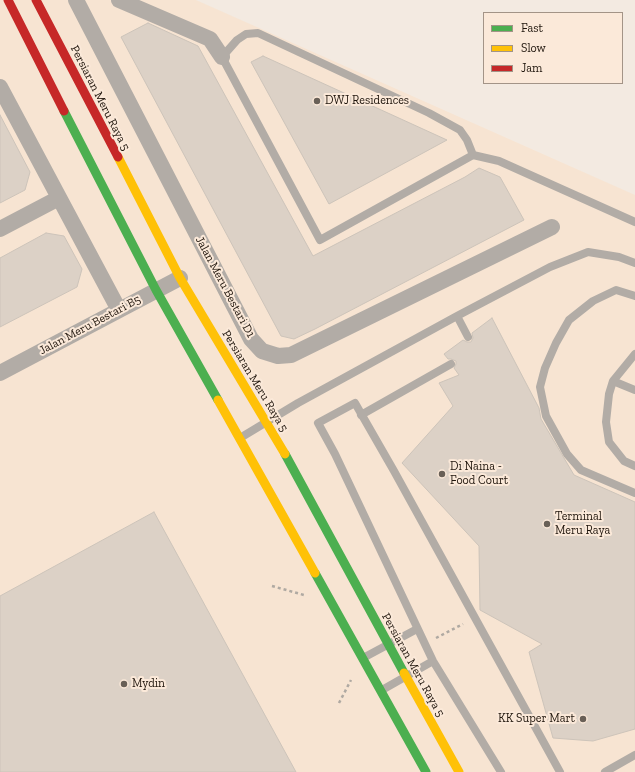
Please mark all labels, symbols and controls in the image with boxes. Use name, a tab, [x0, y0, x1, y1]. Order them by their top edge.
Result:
legend	[483, 12, 623, 84]
text: Fast	[521, 21, 543, 35]
text: Slow	[521, 41, 546, 55]
street label: Persiaran Meru Raya 5	[67, 43, 133, 153]
text: Jam	[521, 61, 542, 75]
place label: DWJ Residences	[325, 94, 409, 108]
marker: DWJ Residences	[312, 96, 322, 106]
street label: Jalan Meru Bestari D1	[192, 234, 258, 340]
street label: Jalan Meru Bestari B5	[37, 292, 143, 358]
street label: Persiaran Meru Raya 5	[219, 327, 291, 435]
place label: Di Naina - Food Court	[450, 460, 508, 488]
marker: Di Naina - Food Court	[437, 469, 447, 479]
place label: Terminal Meru Raya	[555, 510, 610, 538]
marker: Terminal Meru Raya	[542, 519, 552, 529]
street label: Persiaran Meru Raya 5	[379, 611, 447, 719]
place label: Mydin	[132, 677, 165, 691]
marker: Mydin	[119, 679, 129, 689]
place label: KK Super Mart	[498, 712, 575, 726]
marker: KK Super Mart	[578, 714, 588, 724]

